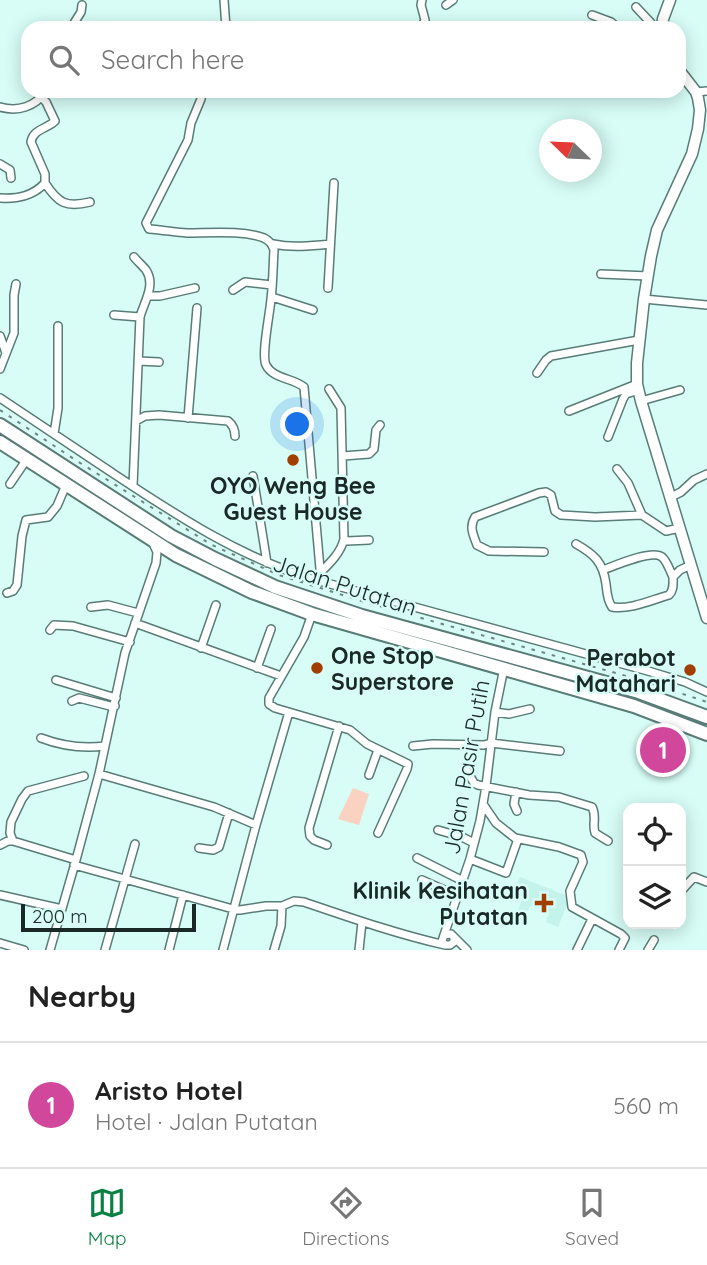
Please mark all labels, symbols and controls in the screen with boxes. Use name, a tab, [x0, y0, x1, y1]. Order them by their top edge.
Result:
search box	[21, 21, 686, 98]
icon: search	[45, 41, 83, 79]
text: Search here	[101, 43, 245, 76]
north arrow	[539, 119, 602, 182]
your location	[280, 407, 314, 441]
marker: OYO Weng Bee Guest House	[285, 452, 301, 468]
place label: OYO Weng Bee Guest House	[210, 471, 376, 526]
street label: Jalan Putatan	[270, 548, 420, 622]
place label: One Stop Superstore	[331, 641, 454, 696]
place label: Perabot Matahari	[576, 643, 676, 698]
marker: One Stop Superstore	[309, 660, 325, 676]
marker: Perabot Matahari	[682, 662, 698, 678]
street label: Jalan Pasir Putih	[436, 677, 496, 857]
pin: 1	[640, 724, 686, 776]
map controls	[623, 803, 686, 929]
button: locate	[623, 803, 686, 866]
button: layers	[623, 866, 686, 929]
place label: Klinik Kesihatan Putatan	[352, 876, 528, 931]
marker: Klinik Kesihatan Putatan	[534, 893, 554, 913]
scale bar	[21, 901, 196, 933]
text: 200 m	[32, 904, 88, 928]
text: Nearby	[28, 977, 136, 1015]
text: Aristo Hotel	[95, 1074, 243, 1107]
text: 1	[47, 1091, 55, 1120]
text: 560 m	[613, 1091, 679, 1120]
text: Hotel · Jalan Putatan	[95, 1107, 318, 1136]
tab: Map	[88, 1184, 127, 1250]
tab: Directions	[302, 1184, 389, 1250]
tab: Saved	[565, 1184, 619, 1250]

